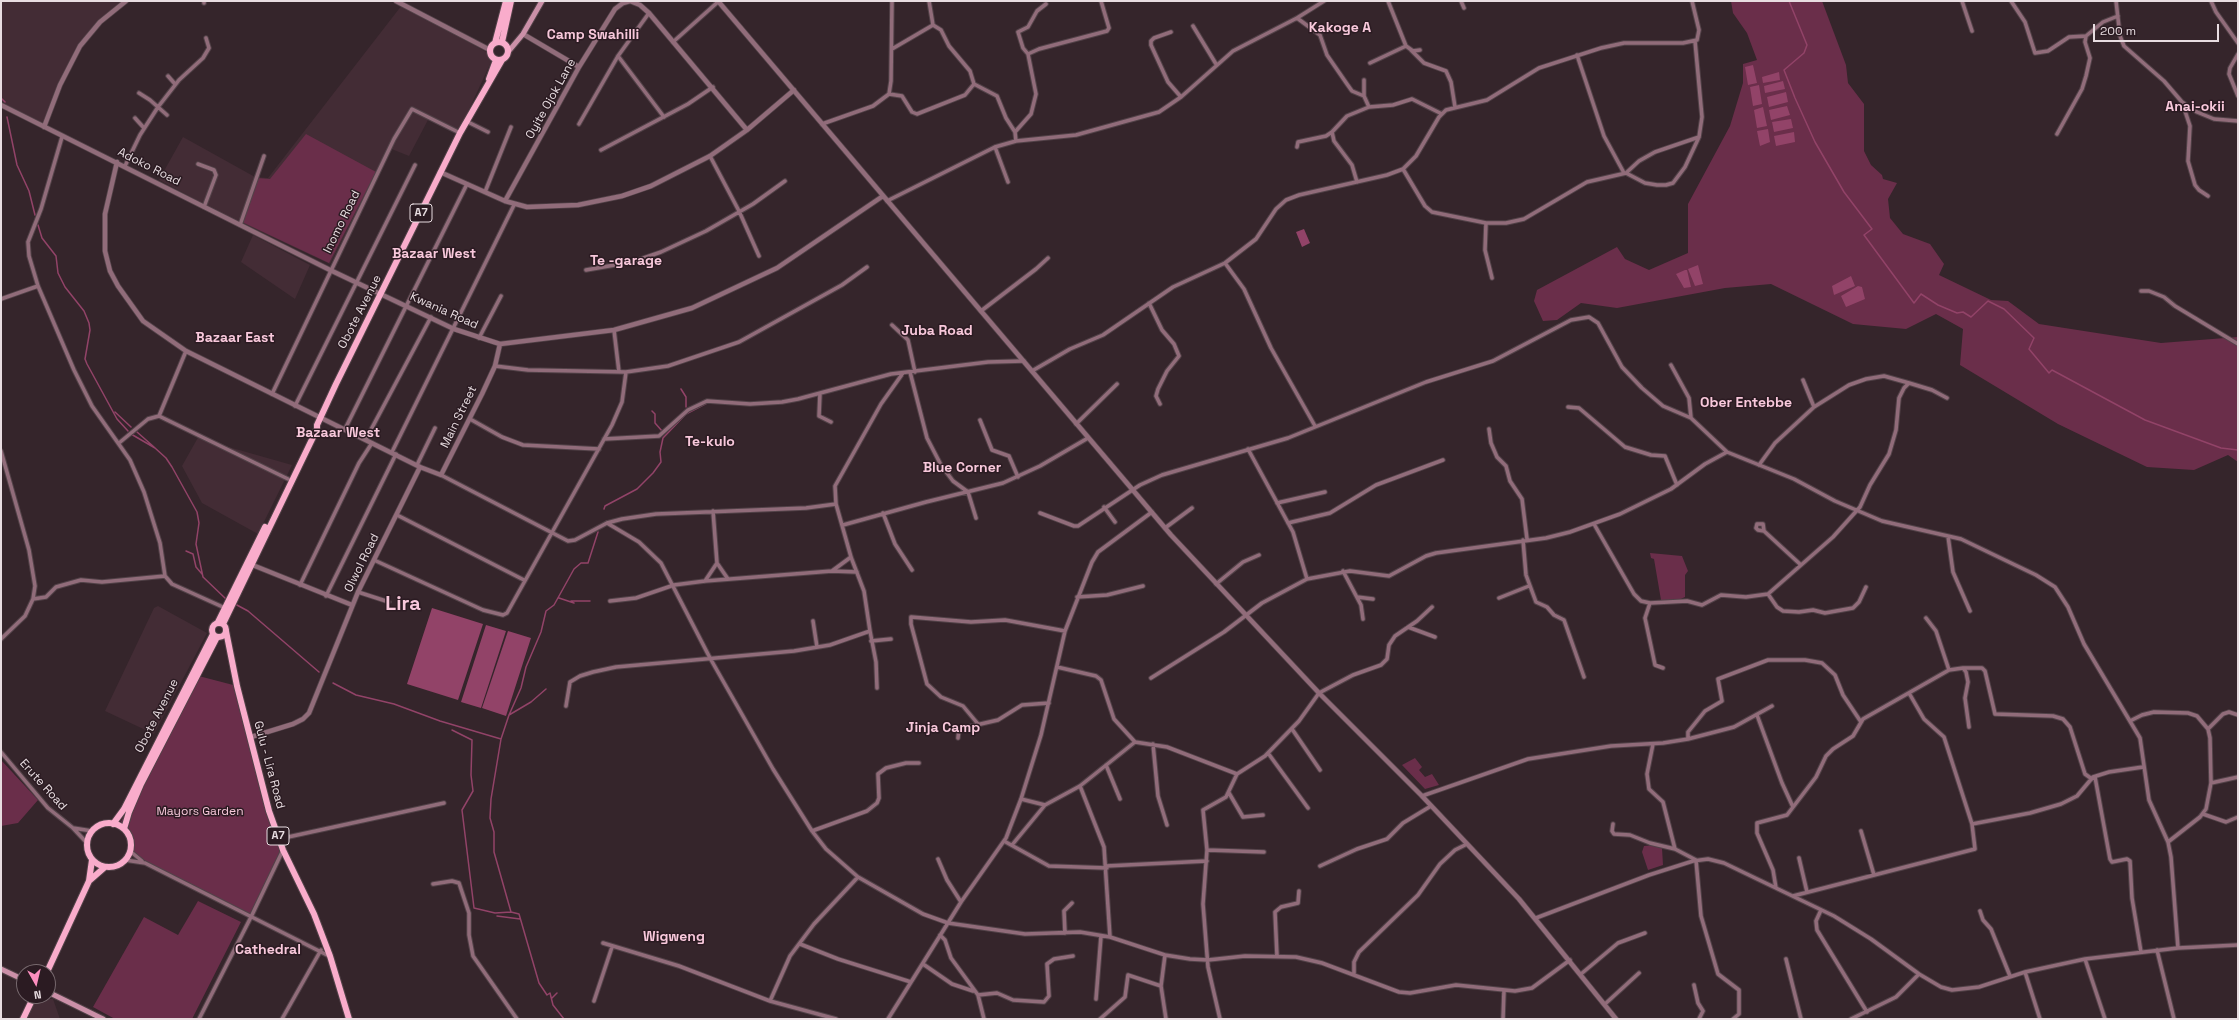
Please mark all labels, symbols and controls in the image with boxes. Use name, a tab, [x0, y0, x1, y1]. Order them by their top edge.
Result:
scale bar	[2095, 16, 2221, 42]
district label: Kakoge A	[1309, 20, 1371, 36]
text: 200 m	[2100, 23, 2136, 39]
district label: Camp Swahilli	[547, 27, 639, 43]
street label: Oyite Ojok Lane	[523, 56, 579, 142]
district label: Anai-okii	[2165, 99, 2225, 115]
street label: Adoko Road	[115, 145, 183, 189]
street label: Inomo Road	[321, 188, 363, 256]
road number: A7	[410, 204, 432, 222]
district label: Bazaar West	[392, 246, 476, 262]
district label: Te -garage	[590, 253, 662, 269]
street label: Obote Avenue	[335, 273, 385, 351]
street label: Kwania Road	[408, 290, 480, 332]
district label: Juba Road	[901, 323, 973, 339]
district label: Bazaar East	[195, 330, 275, 346]
street label: Main Street	[438, 384, 480, 450]
district label: Ober Entebbe	[1700, 395, 1792, 411]
district label: Bazaar West	[296, 425, 380, 441]
district label: Te-kulo	[685, 434, 735, 450]
district label: Blue Corner	[923, 460, 1001, 476]
street label: Olwol Road	[342, 531, 382, 595]
district label: Lira	[385, 593, 421, 617]
street label: Obote Avenue	[132, 677, 182, 755]
street label: Gulu - Lira Road	[250, 719, 288, 811]
district label: Jinja Camp	[906, 720, 980, 736]
street label: Erute Road	[16, 757, 70, 813]
park label: Mayors Garden	[156, 805, 244, 819]
road number: A7	[267, 827, 289, 845]
district label: Wigweng	[643, 929, 705, 945]
district label: Cathedral	[235, 942, 301, 958]
north arrow	[16, 964, 56, 1004]
text: N	[33, 987, 42, 1002]

